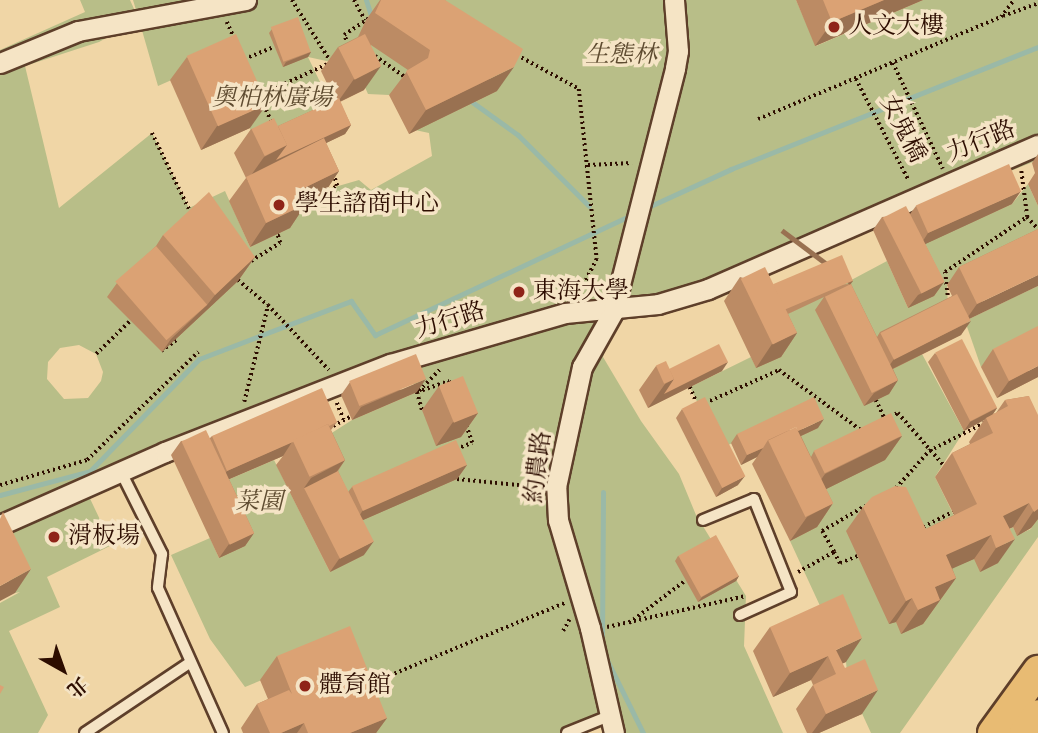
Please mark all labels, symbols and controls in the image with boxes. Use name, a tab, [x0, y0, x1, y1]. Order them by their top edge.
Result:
place label: 人文大樓	[848, 13, 944, 41]
marker: 人文大樓	[826, 19, 842, 35]
park label: 生態林	[585, 42, 657, 70]
park label: 奧柏林廣場	[212, 85, 332, 113]
street label: 女鬼橋	[873, 90, 931, 168]
street label: 力行路	[942, 115, 1020, 169]
place label: 學生諮商中心	[295, 191, 439, 219]
marker: 學生諮商中心	[269, 195, 289, 215]
place label: 東海大學	[533, 278, 629, 306]
marker: 東海大學	[511, 284, 527, 300]
street label: 力行路	[411, 297, 489, 345]
street label: 約農路	[520, 430, 558, 504]
park label: 菜園	[235, 489, 283, 517]
place label: 滑板場	[68, 523, 140, 551]
marker: 滑板場	[46, 529, 62, 545]
north arrow	[28, 635, 98, 705]
text: 北	[62, 672, 92, 701]
place label: 體育館	[319, 672, 391, 700]
marker: 體育館	[297, 678, 313, 694]

